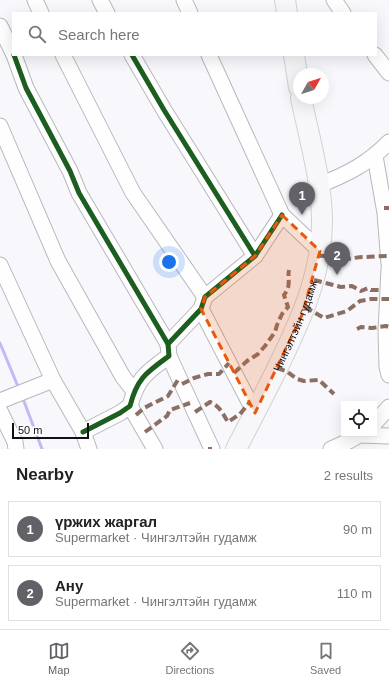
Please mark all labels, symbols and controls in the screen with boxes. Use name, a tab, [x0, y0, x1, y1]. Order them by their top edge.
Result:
search box	[12, 12, 377, 56]
icon: search	[26, 23, 48, 45]
text: Search here	[58, 26, 140, 43]
north arrow	[293, 68, 329, 104]
pin: 1	[289, 182, 315, 215]
pin: 2	[324, 242, 350, 275]
your location	[159, 252, 179, 272]
street label: Чингэлтэйн гудамж	[271, 278, 319, 373]
map controls	[341, 401, 377, 437]
button: locate	[341, 401, 377, 437]
scale bar	[12, 421, 89, 440]
text: 50 m	[18, 424, 42, 436]
text: Nearby	[16, 465, 74, 484]
text: 2 results	[324, 468, 373, 483]
text: үржих жаргал	[55, 513, 157, 530]
text: 1	[26, 522, 34, 537]
text: 90 m	[343, 522, 372, 537]
text: Supermarket · Чингэлтэйн гудамж	[55, 530, 257, 545]
text: Ану	[55, 577, 83, 594]
text: 2	[26, 586, 34, 601]
text: 110 m	[337, 586, 372, 601]
text: Supermarket · Чингэлтэйн гудамж	[55, 594, 257, 609]
tab: Map	[48, 640, 70, 676]
tab: Directions	[165, 640, 214, 676]
tab: Saved	[310, 640, 341, 676]

